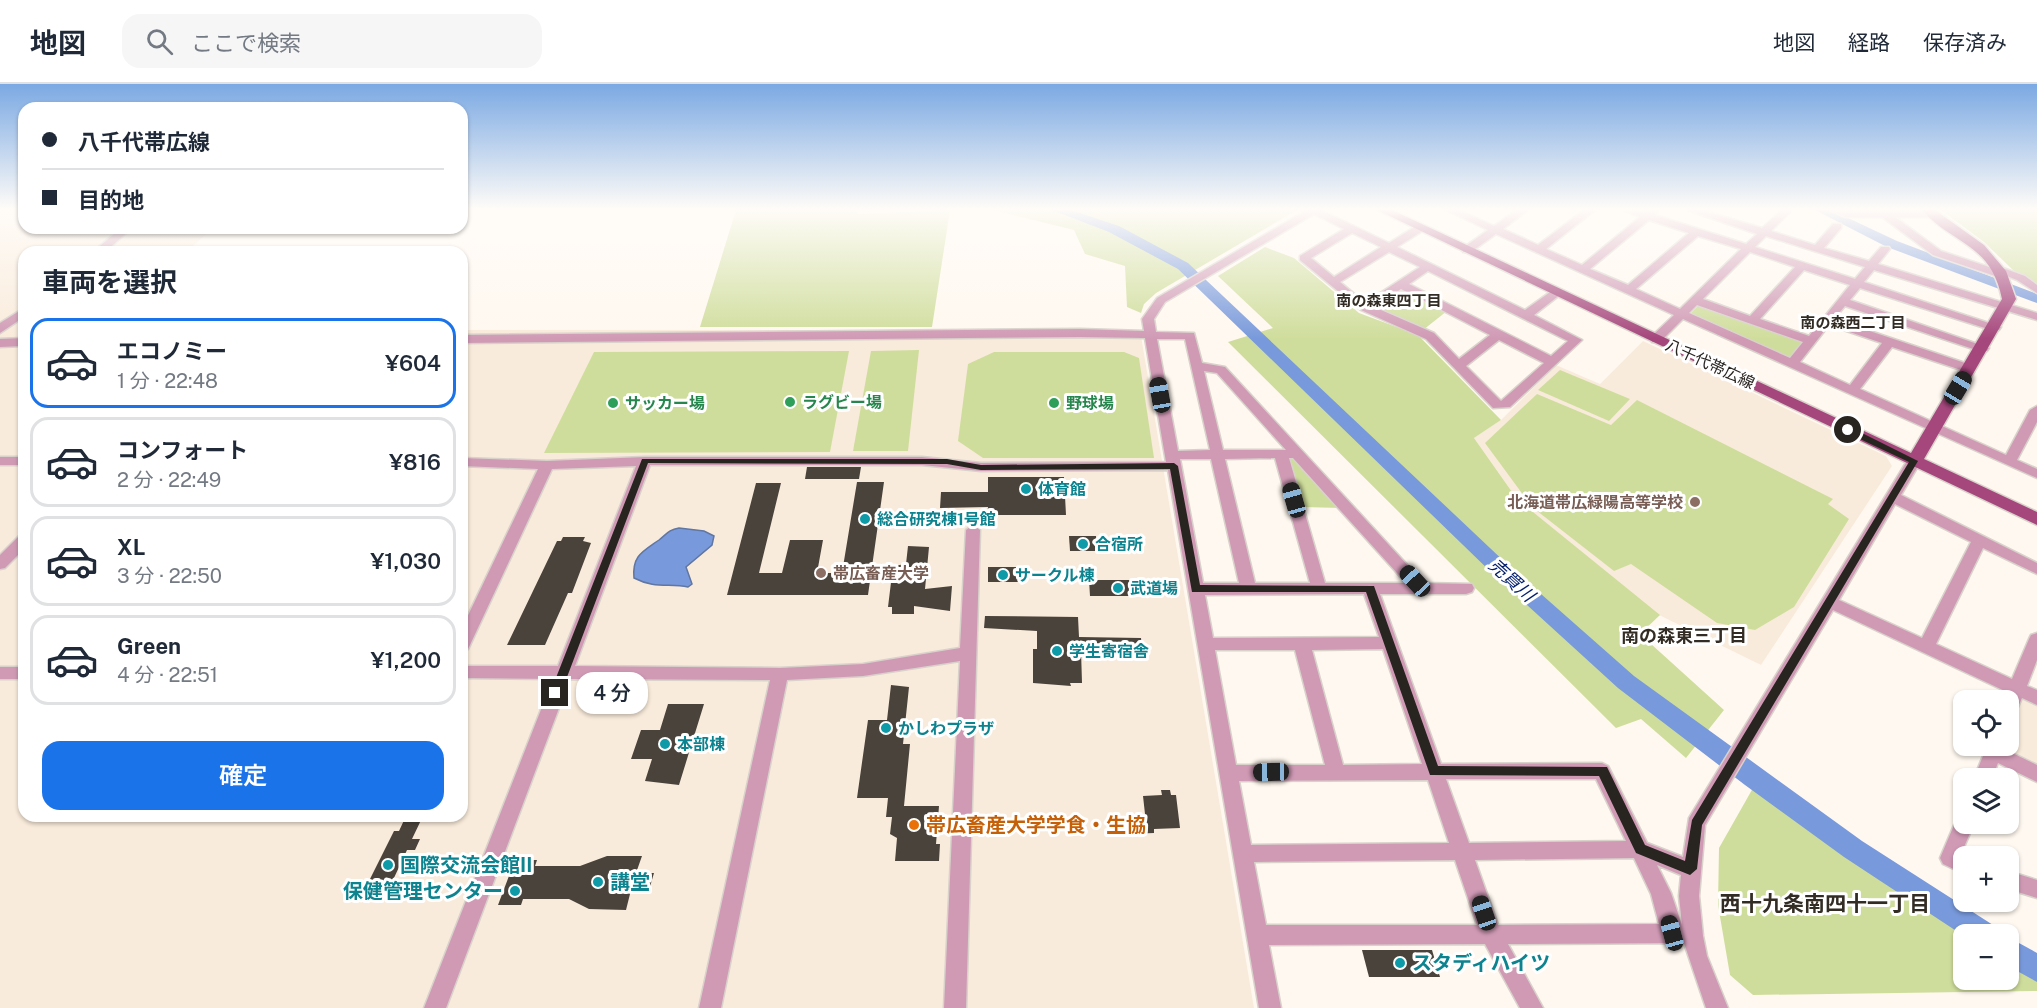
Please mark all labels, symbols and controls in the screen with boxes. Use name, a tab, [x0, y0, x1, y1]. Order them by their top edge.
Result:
search box	[122, 14, 542, 68]
icon: search	[143, 25, 176, 58]
text: 地図	[30, 26, 86, 59]
text: ここで検索	[191, 30, 301, 56]
text: 地図	[1773, 30, 1815, 55]
text: 経路	[1848, 30, 1890, 55]
text: 保存済み	[1923, 30, 2007, 55]
text: 八千代帯広線	[78, 129, 210, 155]
text: 目的地	[78, 187, 144, 213]
text: 車両を選択	[42, 266, 177, 298]
district label: 南の森東四丁目	[1336, 292, 1442, 309]
district label: 南の森西二丁目	[1800, 314, 1906, 331]
street label: 八千代帯広線	[1662, 335, 1758, 393]
icon: car	[45, 336, 99, 390]
text: エコノミー	[117, 338, 227, 364]
text: ¥604	[385, 350, 441, 376]
car	[1941, 368, 1975, 408]
text: 1 分 · 22:48	[117, 369, 218, 393]
car	[1148, 376, 1172, 414]
place label: ラグビー場	[802, 393, 882, 412]
place label: サッカー場	[625, 394, 705, 413]
place label: 野球場	[1066, 394, 1114, 413]
marker: ラグビー場	[783, 395, 797, 409]
marker: サッカー場	[606, 396, 620, 410]
marker: 野球場	[1047, 396, 1061, 410]
route start	[1834, 416, 1861, 443]
icon: car	[45, 435, 99, 489]
text: コンフォート	[117, 437, 248, 463]
text: ¥816	[389, 449, 441, 475]
text: 2 分 · 22:49	[117, 468, 221, 492]
place label: 体育館	[1038, 480, 1086, 499]
car	[1280, 480, 1308, 520]
marker: 体育館	[1019, 482, 1033, 496]
place label: 北海道帯広緑陽高等学校	[1507, 493, 1683, 512]
marker: 北海道帯広緑陽高等学校	[1688, 495, 1702, 509]
place label: 総合研究棟1号館	[877, 510, 996, 529]
marker: 総合研究棟1号館	[858, 512, 872, 526]
icon: car	[45, 534, 99, 588]
text: XL	[117, 534, 145, 560]
place label: 合宿所	[1095, 535, 1143, 554]
marker: 合宿所	[1076, 537, 1090, 551]
text: ¥1,030	[370, 548, 441, 574]
water label: 売買川	[1485, 554, 1541, 607]
car	[1396, 562, 1434, 600]
text: 3 分 · 22:50	[117, 564, 222, 588]
place label: 帯広畜産大学	[833, 564, 929, 583]
marker: 帯広畜産大学	[814, 566, 828, 580]
place label: サークル棟	[1015, 566, 1095, 585]
marker: サークル棟	[996, 568, 1010, 582]
place label: 武道場	[1130, 579, 1178, 598]
marker: 武道場	[1111, 581, 1125, 595]
district label: 南の森東三丁目	[1621, 625, 1747, 646]
icon: car	[45, 633, 99, 687]
text: Green	[117, 633, 181, 659]
place label: 学生寄宿舎	[1069, 642, 1149, 661]
marker: 学生寄宿舎	[1050, 644, 1064, 658]
text: ¥1,200	[370, 647, 441, 673]
text: 4 分 · 22:51	[117, 663, 218, 687]
callout: 4 分	[576, 672, 648, 714]
route end	[541, 679, 568, 706]
text: 4 分	[593, 681, 631, 705]
map controls	[1953, 690, 2019, 990]
button: locate	[1953, 690, 2019, 756]
place label: かしわプラザ	[898, 719, 994, 738]
marker: かしわプラザ	[879, 721, 893, 735]
place label: 本部棟	[677, 735, 725, 754]
marker: 本部棟	[658, 737, 672, 751]
button: 確定	[42, 741, 444, 810]
car	[1253, 763, 1289, 781]
button: layers	[1953, 768, 2019, 834]
place label: 帯広畜産大学学食・生協	[926, 813, 1146, 837]
marker: 帯広畜産大学学食・生協	[907, 818, 921, 832]
button: +	[1953, 846, 2019, 912]
place label: 国際交流会館II	[400, 853, 532, 877]
marker: 国際交流会館II	[381, 858, 395, 872]
place label: 講堂	[610, 870, 650, 894]
marker: 講堂	[591, 875, 605, 889]
place label: 保健管理センター	[343, 879, 503, 903]
marker: 保健管理センター	[508, 884, 522, 898]
district label: 西十九条南四十一丁目	[1720, 891, 1930, 916]
car	[1470, 893, 1498, 933]
car	[1659, 913, 1685, 953]
button: −	[1953, 924, 2019, 990]
place label: スタディハイツ	[1412, 951, 1550, 975]
marker: スタディハイツ	[1393, 956, 1407, 970]

